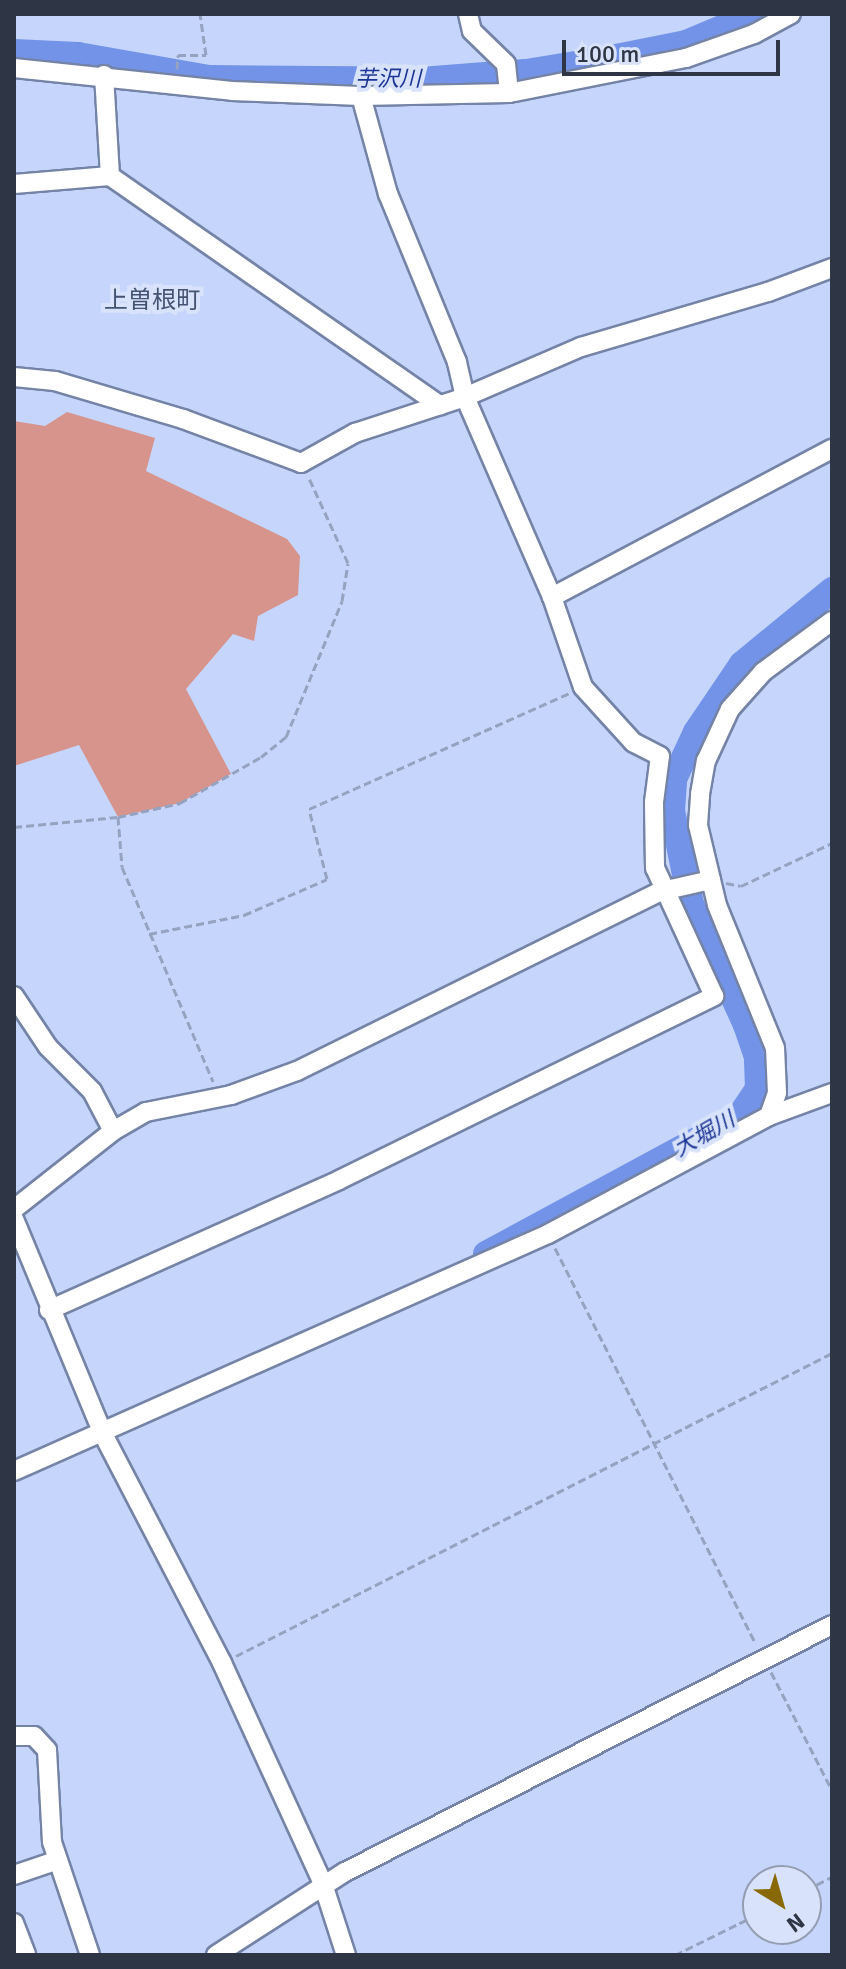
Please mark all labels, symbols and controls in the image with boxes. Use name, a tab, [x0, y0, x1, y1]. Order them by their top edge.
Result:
scale bar	[566, 24, 784, 74]
text: 100 m	[576, 39, 639, 69]
water label: 芋沢川	[355, 66, 421, 92]
district label: 上曽根町	[104, 287, 200, 315]
water label: 大堀川	[669, 1106, 739, 1162]
north arrow	[742, 1865, 822, 1945]
text: N	[781, 1908, 810, 1938]

